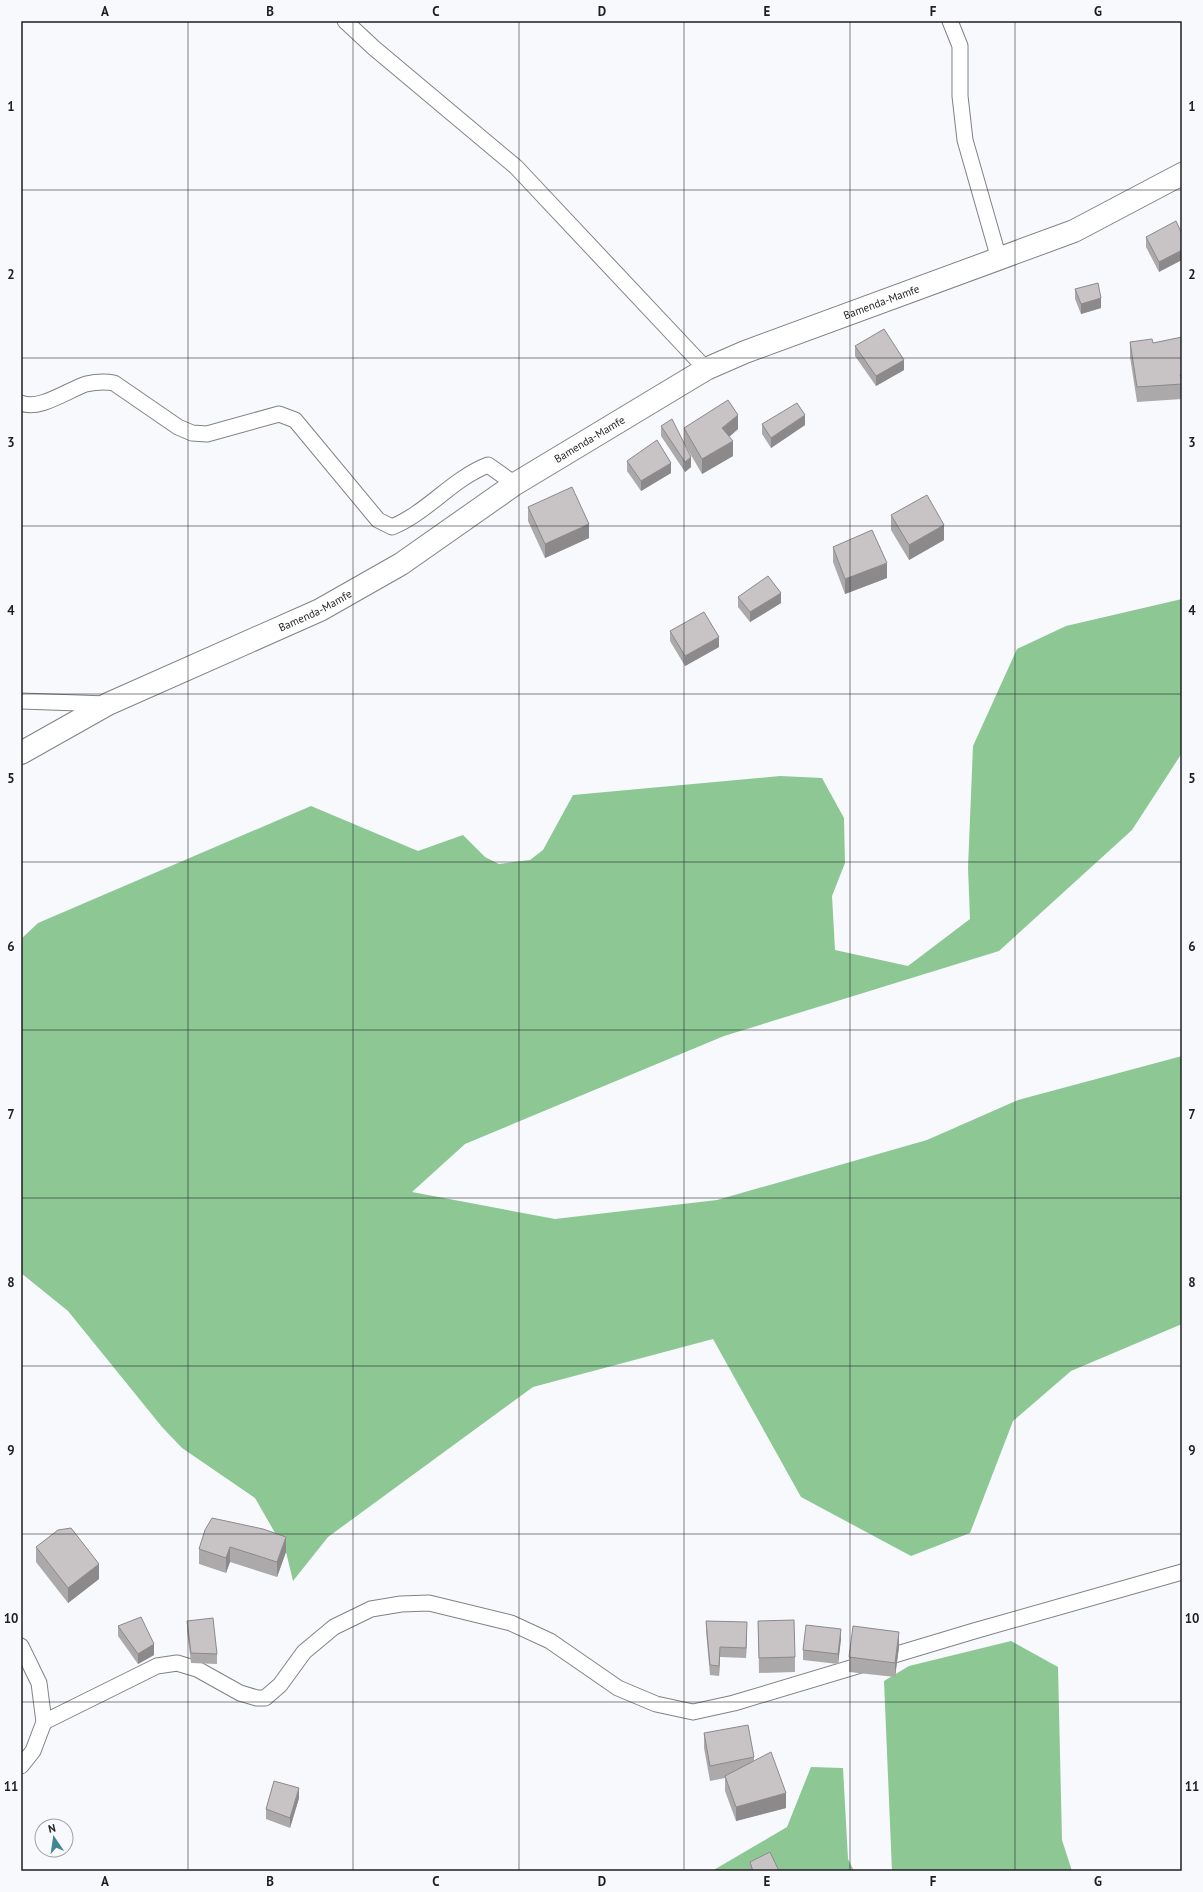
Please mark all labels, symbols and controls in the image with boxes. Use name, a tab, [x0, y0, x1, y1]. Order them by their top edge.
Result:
text: A	[101, 3, 109, 20]
text: B	[266, 3, 274, 20]
text: C	[432, 3, 440, 20]
text: D	[598, 3, 606, 20]
text: E	[764, 3, 771, 20]
text: F	[930, 3, 937, 20]
text: G	[1094, 3, 1102, 20]
text: 1	[7, 98, 15, 115]
text: 1	[1188, 98, 1196, 115]
text: 2	[7, 266, 15, 283]
text: 2	[1188, 266, 1196, 283]
street label: Bamenda-Mamfe	[841, 281, 922, 322]
street label: Bamenda-Mamfe	[552, 412, 628, 466]
text: 3	[7, 434, 15, 451]
text: 3	[1188, 434, 1196, 451]
street label: Bamenda-Mamfe	[276, 586, 354, 635]
text: 4	[7, 602, 15, 619]
text: 4	[1188, 602, 1196, 619]
text: 5	[7, 770, 15, 787]
text: 5	[1188, 770, 1196, 787]
text: 6	[7, 938, 15, 955]
text: 6	[1188, 938, 1196, 955]
text: 7	[7, 1106, 15, 1123]
text: 7	[1188, 1106, 1196, 1123]
text: 8	[7, 1274, 15, 1291]
text: 8	[1188, 1274, 1196, 1291]
text: 9	[7, 1442, 15, 1459]
text: 9	[1188, 1442, 1196, 1459]
text: 10	[4, 1610, 18, 1627]
text: 10	[1185, 1610, 1199, 1627]
text: 11	[4, 1778, 18, 1795]
text: 11	[1185, 1778, 1199, 1795]
north arrow	[34, 1818, 74, 1858]
text: N	[47, 1821, 57, 1836]
text: A	[101, 1873, 109, 1890]
text: B	[266, 1873, 274, 1890]
text: C	[432, 1873, 440, 1890]
text: D	[598, 1873, 606, 1890]
text: E	[764, 1873, 771, 1890]
text: F	[930, 1873, 937, 1890]
text: G	[1094, 1873, 1102, 1890]

